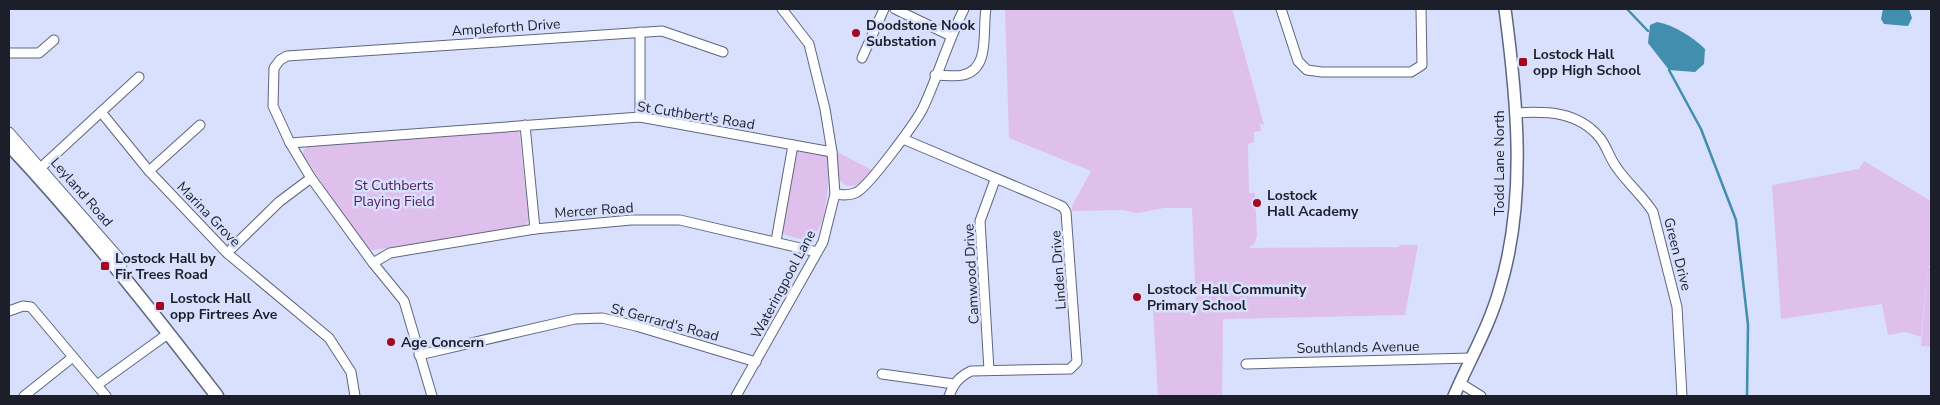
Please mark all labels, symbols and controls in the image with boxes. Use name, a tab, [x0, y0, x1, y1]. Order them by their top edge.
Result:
street label: Ampleforth Drive	[451, 14, 561, 41]
place label: Doodstone Nook Substation	[866, 16, 975, 51]
marker: Doodstone Nook Substation	[850, 27, 862, 39]
place label: Lostock Hall opp High School	[1533, 45, 1641, 80]
marker: Lostock Hall opp High School	[1517, 56, 1529, 68]
street label: St Cuthbert's Road	[636, 97, 756, 134]
street label: Todd Lane North	[1490, 110, 1509, 216]
street label: Leyland Road	[46, 154, 117, 231]
park label: St Cuthberts Playing Field	[353, 176, 435, 211]
street label: Marina Grove	[173, 178, 245, 251]
place label: Lostock Hall Academy	[1267, 186, 1359, 221]
marker: Lostock Hall Academy	[1251, 197, 1263, 209]
street label: Mercer Road	[554, 198, 634, 223]
street label: Green Drive	[1659, 216, 1696, 293]
street label: Camwood Drive	[959, 223, 984, 325]
street label: Wateringpool Lane	[747, 227, 820, 342]
street label: Linden Drive	[1046, 230, 1071, 310]
place label: Lostock Hall by Fir Trees Road	[115, 249, 216, 284]
marker: Lostock Hall by Fir Trees Road	[99, 260, 111, 272]
place label: Lostock Hall Community Primary School	[1147, 280, 1307, 315]
place label: Lostock Hall opp Firtrees Ave	[170, 289, 278, 324]
marker: Lostock Hall Community Primary School	[1131, 291, 1143, 303]
street label: St Gerrard's Road	[609, 299, 721, 346]
marker: Lostock Hall opp Firtrees Ave	[154, 300, 166, 312]
place label: Age Concern	[401, 333, 484, 352]
marker: Age Concern	[385, 336, 397, 348]
street label: Southlands Avenue	[1296, 337, 1420, 358]

